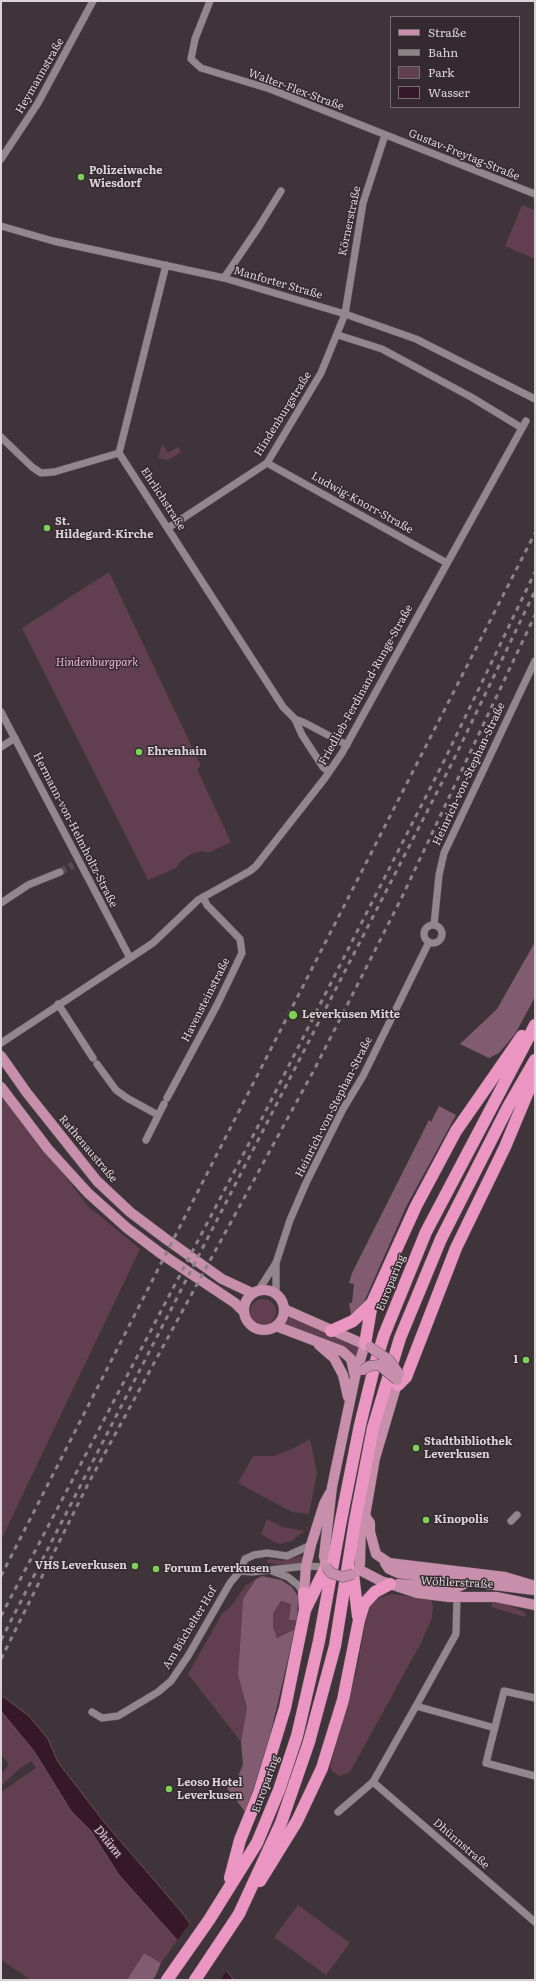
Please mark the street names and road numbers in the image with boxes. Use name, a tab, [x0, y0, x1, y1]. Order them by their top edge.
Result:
street label: Heymannstraße	[13, 36, 67, 116]
street label: Walter-Flex-Straße	[246, 67, 346, 113]
street label: Gustav-Freytag-Straße	[407, 127, 521, 183]
street label: Körnerstraße	[336, 185, 364, 257]
street label: Manforter Straße	[232, 264, 324, 302]
street label: Hindenburgstraße	[252, 369, 314, 459]
street label: Ehrlichstraße	[138, 465, 188, 533]
street label: Ludwig-Knorr-Straße	[309, 470, 415, 536]
street label: Friedlieb-Ferdinand-Runge-Straße	[316, 602, 416, 768]
street label: Heinrich-von-Stephan-Straße	[430, 700, 508, 848]
street label: Hermann-von-Helmholtz-Straße	[30, 750, 120, 910]
street label: Havensteinstraße	[179, 956, 233, 1044]
street label: Heinrich-von-Stephan-Straße	[293, 1034, 375, 1180]
street label: Rathenaustraße	[56, 1113, 120, 1185]
street label: Europaring	[374, 1253, 408, 1313]
street label: Wöhlerstraße	[420, 1575, 494, 1591]
street label: Am Büchelter Hof	[160, 1584, 220, 1672]
street label: Europaring	[250, 1753, 282, 1815]
street label: Dhünnstraße	[430, 1816, 492, 1872]

